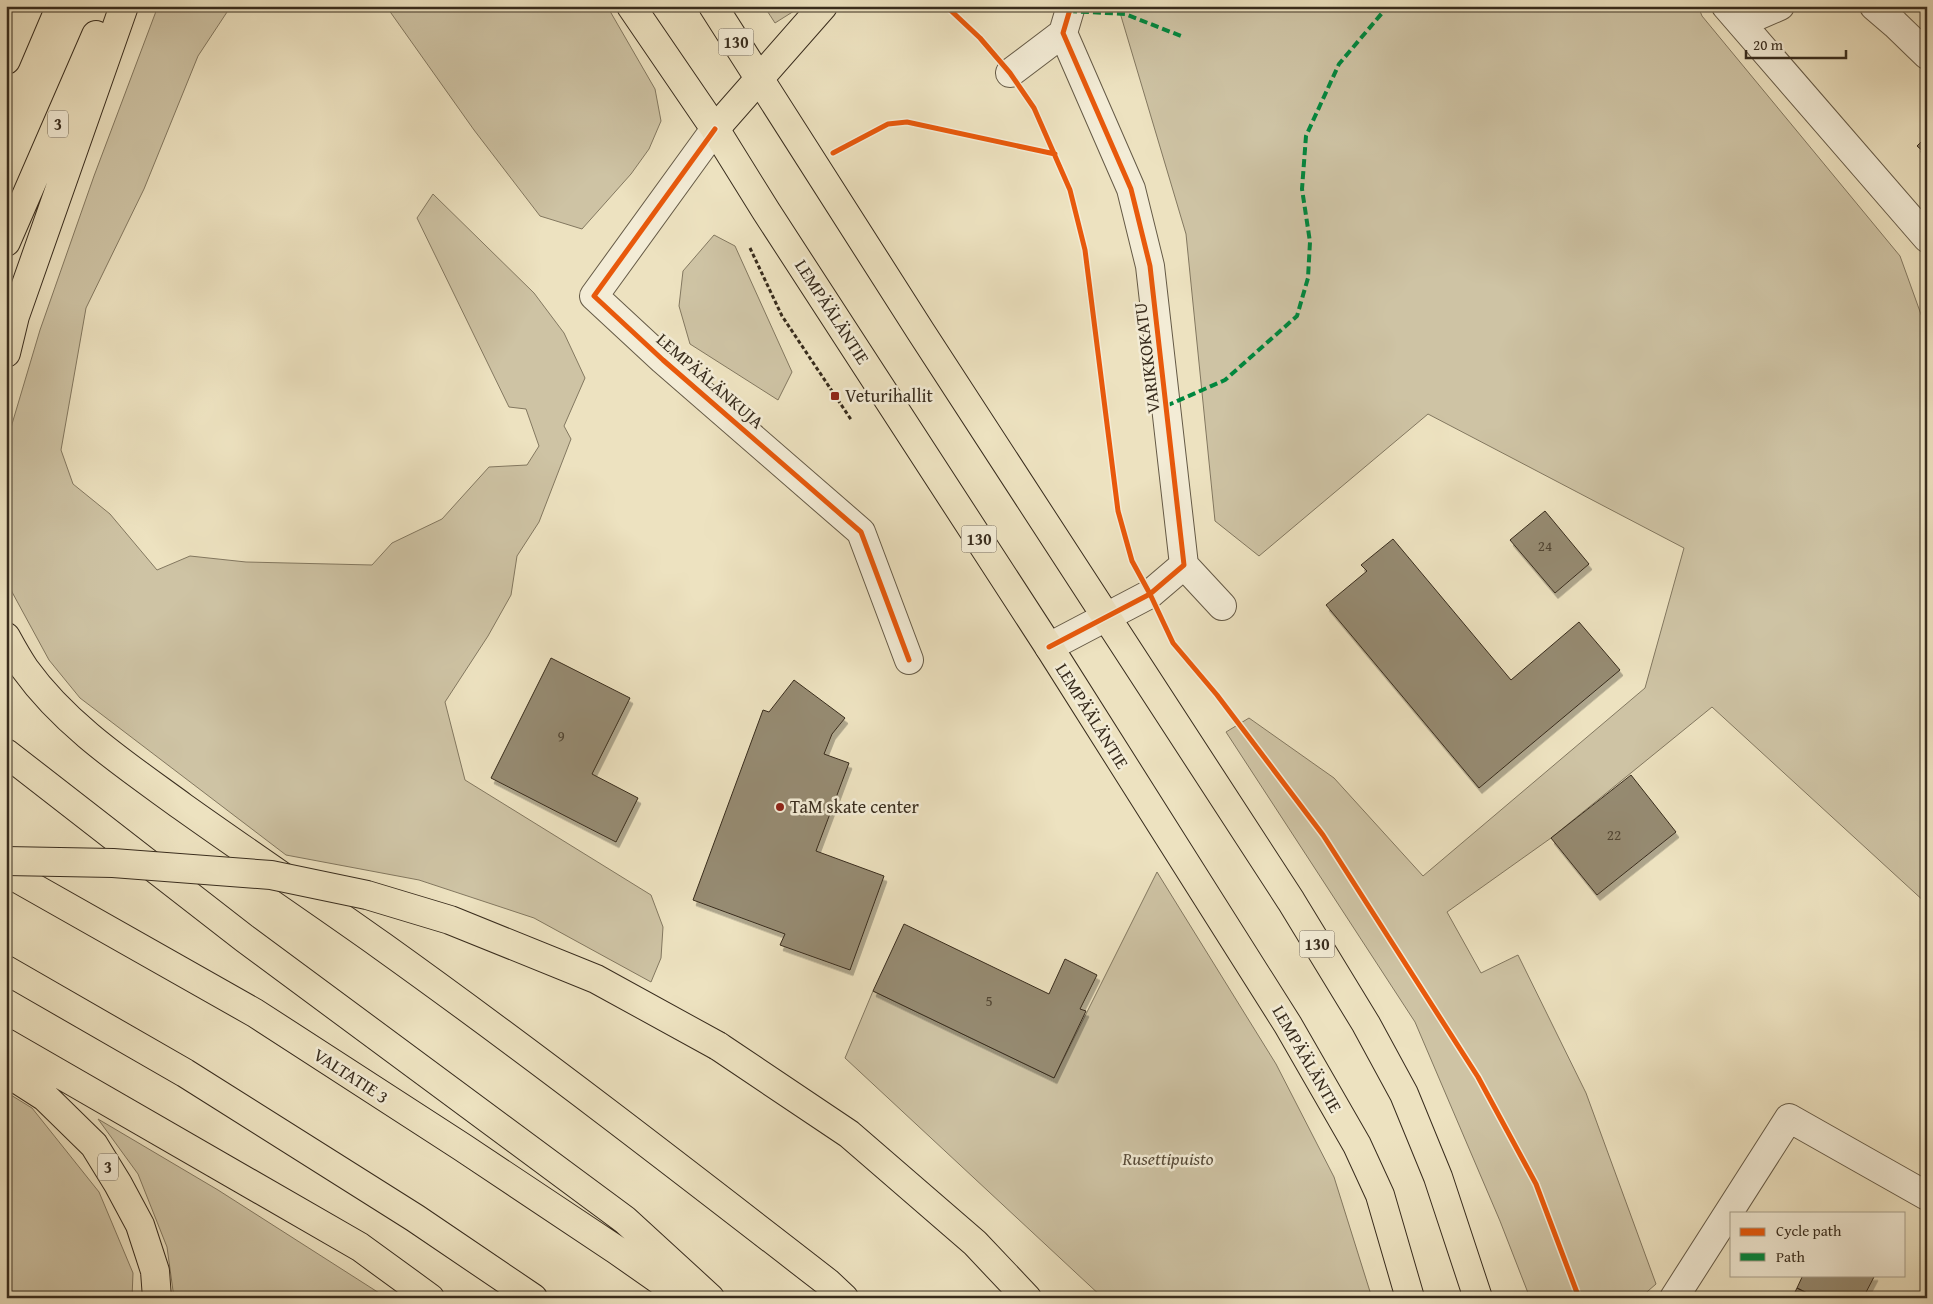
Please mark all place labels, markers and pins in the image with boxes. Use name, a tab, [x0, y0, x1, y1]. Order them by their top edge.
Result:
place label: Veturihallit	[845, 382, 934, 409]
marker: Veturihallit	[829, 390, 841, 402]
place label: TaM skate center	[790, 793, 920, 820]
marker: TaM skate center	[774, 801, 786, 813]

